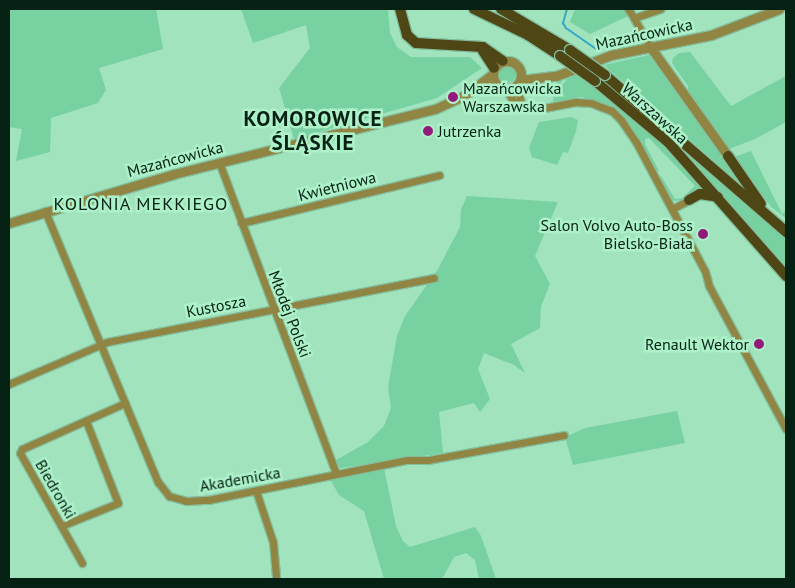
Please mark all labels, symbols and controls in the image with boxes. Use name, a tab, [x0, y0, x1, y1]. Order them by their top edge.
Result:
street label: Mazańcowicka	[594, 14, 694, 54]
place label: Mazańcowicka Warszawska	[463, 78, 562, 116]
street label: Warszawska	[618, 78, 692, 148]
marker: Mazańcowicka Warszawska	[447, 91, 459, 103]
district label: KOMOROWICE ŚLĄSKIE	[242, 106, 384, 156]
place label: Jutrzenka	[438, 121, 502, 141]
marker: Jutrzenka	[422, 125, 434, 137]
street label: Mazańcowicka	[125, 137, 225, 181]
street label: Kwietniowa	[296, 167, 378, 205]
district label: KOLONIA MEKKIEGO	[51, 193, 231, 215]
place label: Salon Volvo Auto-Boss Bielsko-Biała	[540, 215, 693, 253]
marker: Salon Volvo Auto-Boss Bielsko-Biała	[697, 228, 709, 240]
street label: Młodej Polski	[265, 268, 315, 360]
street label: Kustosza	[185, 291, 247, 321]
place label: Renault Wektor	[645, 334, 749, 354]
marker: Renault Wektor	[753, 338, 765, 350]
street label: Biedronki	[31, 456, 81, 522]
street label: Akademicka	[198, 462, 282, 496]

